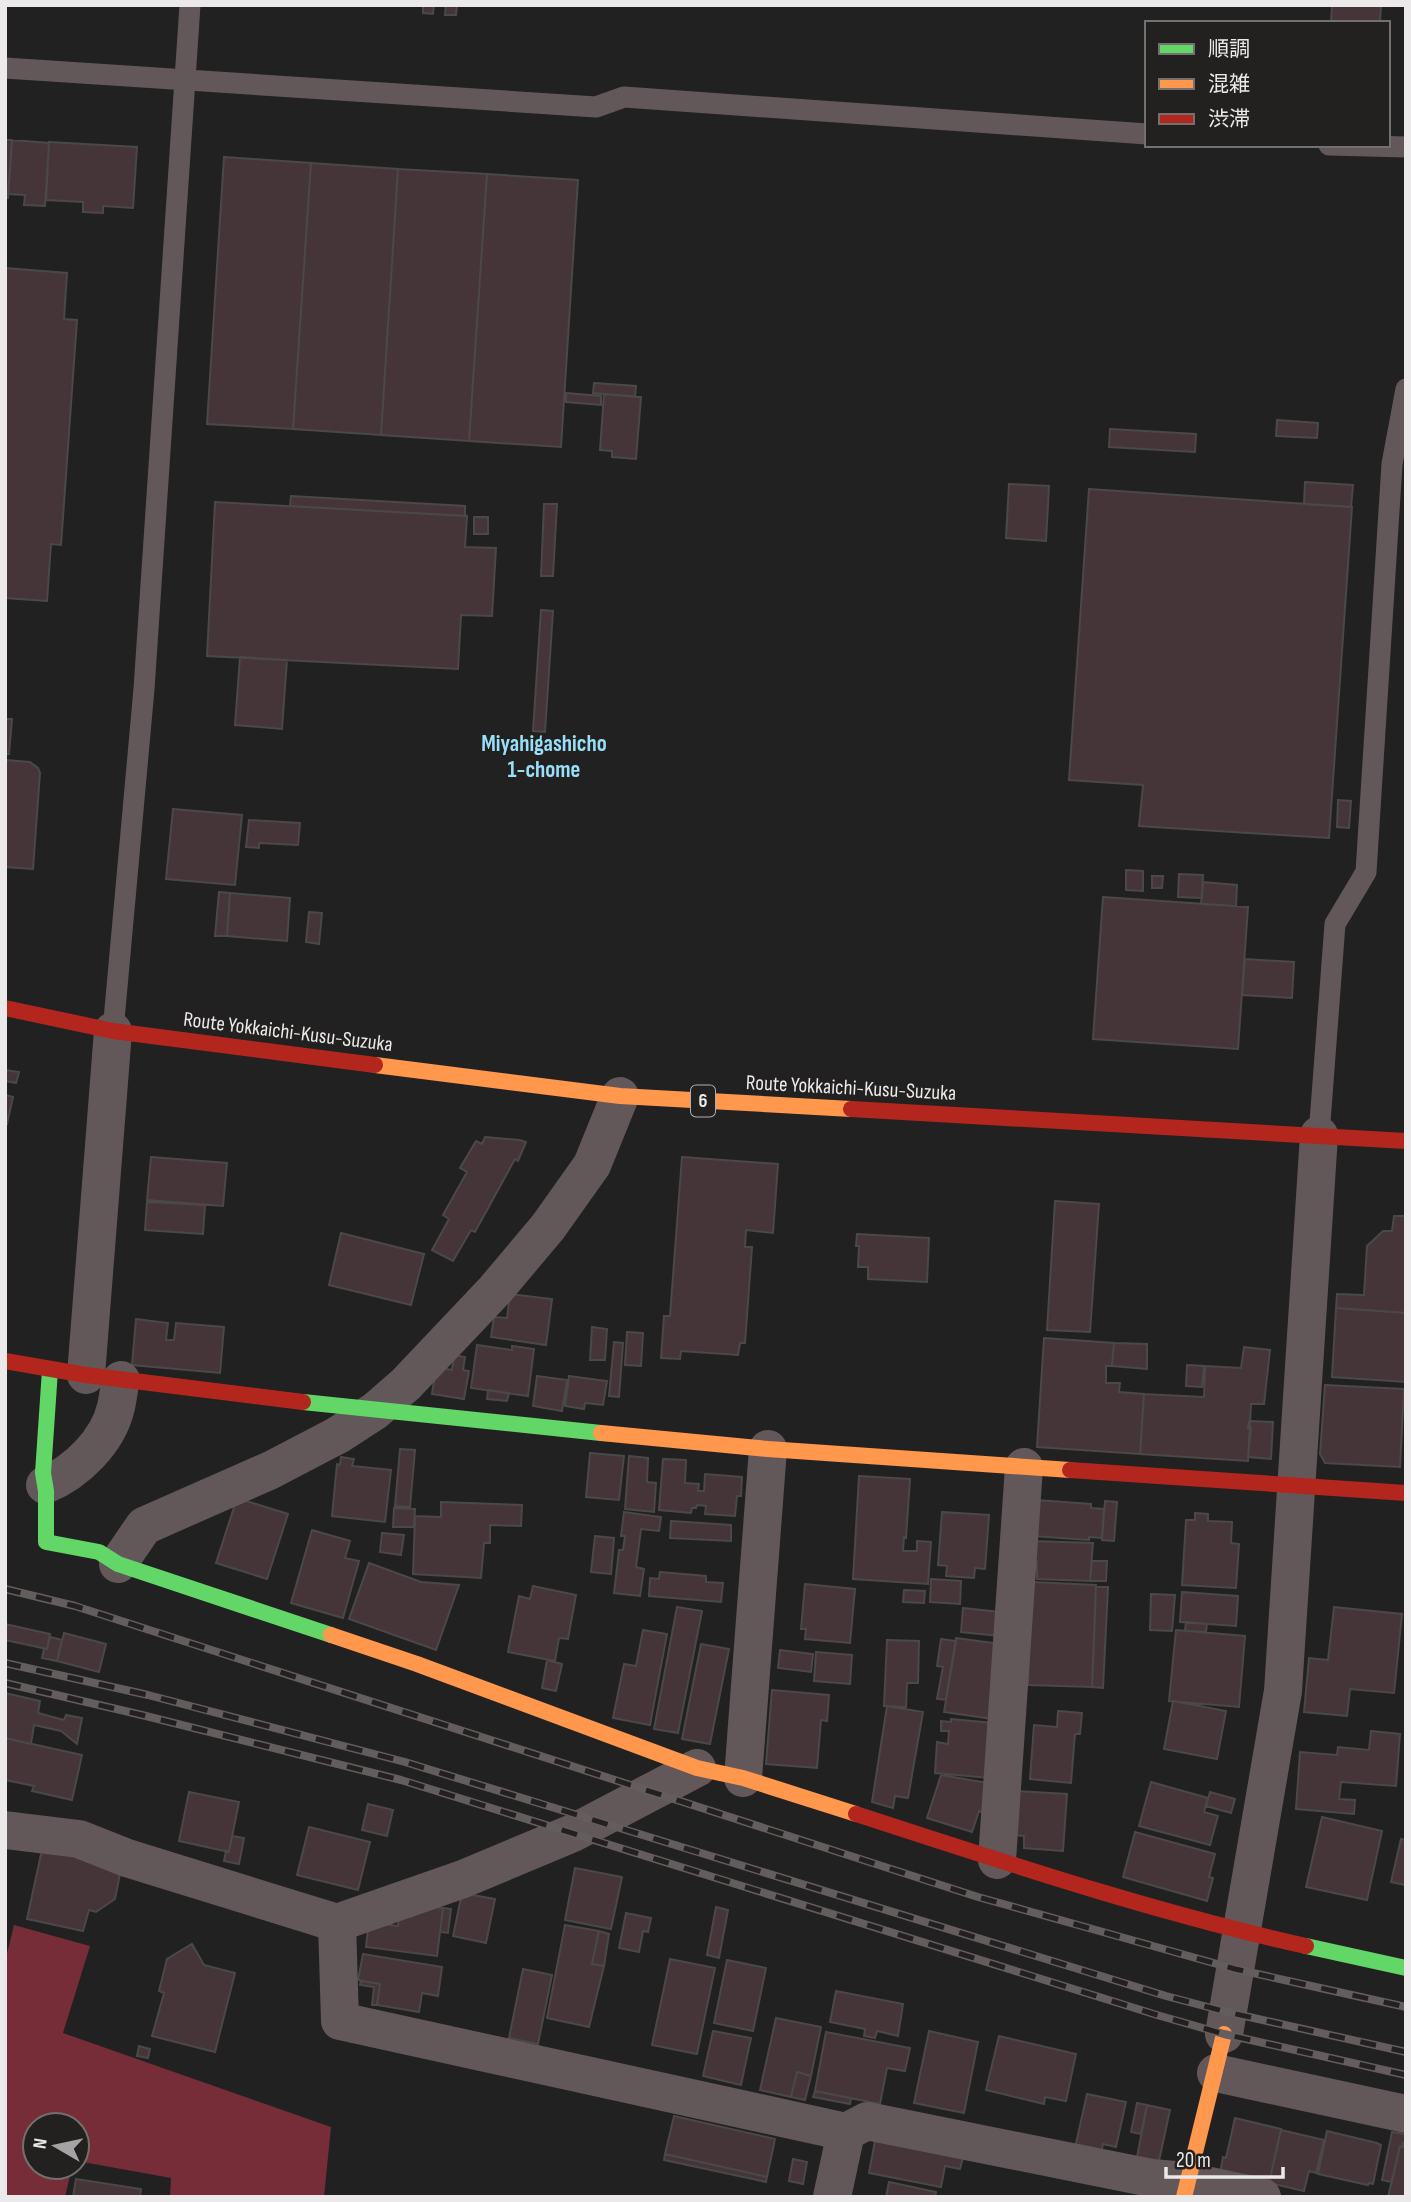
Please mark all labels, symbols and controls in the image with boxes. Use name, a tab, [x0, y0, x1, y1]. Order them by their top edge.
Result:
legend	[1145, 21, 1390, 147]
text: 順調	[1208, 37, 1250, 62]
text: 混雑	[1208, 72, 1250, 97]
text: 渋滞	[1208, 107, 1250, 132]
district label: Miyahigashicho 1-chome	[481, 730, 607, 784]
street label: Route Yokkaichi-Kusu-Suzuka	[182, 1007, 394, 1057]
street label: Route Yokkaichi-Kusu-Suzuka	[745, 1070, 957, 1106]
road number: 6	[691, 1086, 715, 1116]
north arrow	[21, 2111, 91, 2181]
scale bar	[1166, 2136, 1283, 2180]
text: N	[29, 2137, 53, 2150]
text: 20 m	[1176, 2148, 1211, 2173]

